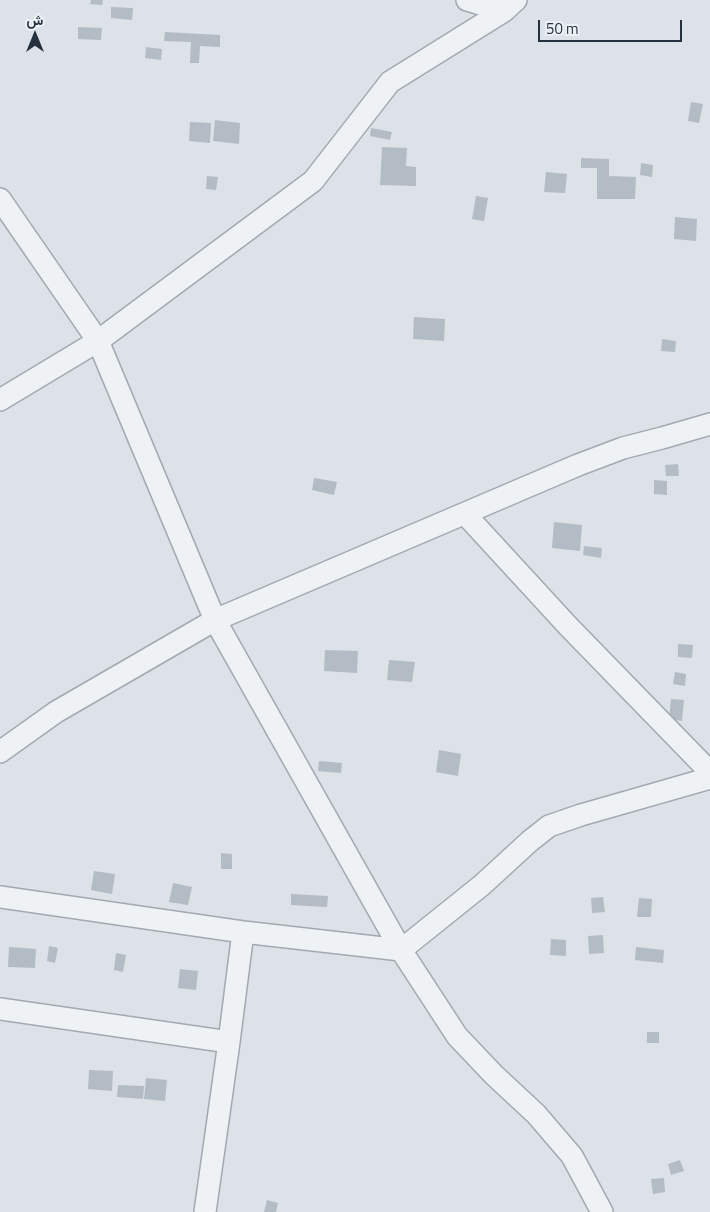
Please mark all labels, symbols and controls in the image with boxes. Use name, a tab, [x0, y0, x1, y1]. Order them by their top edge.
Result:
text: ش	[27, 9, 43, 30]
north arrow	[10, 10, 60, 60]
scale bar	[540, 10, 684, 42]
text: 50 m	[546, 17, 579, 40]

